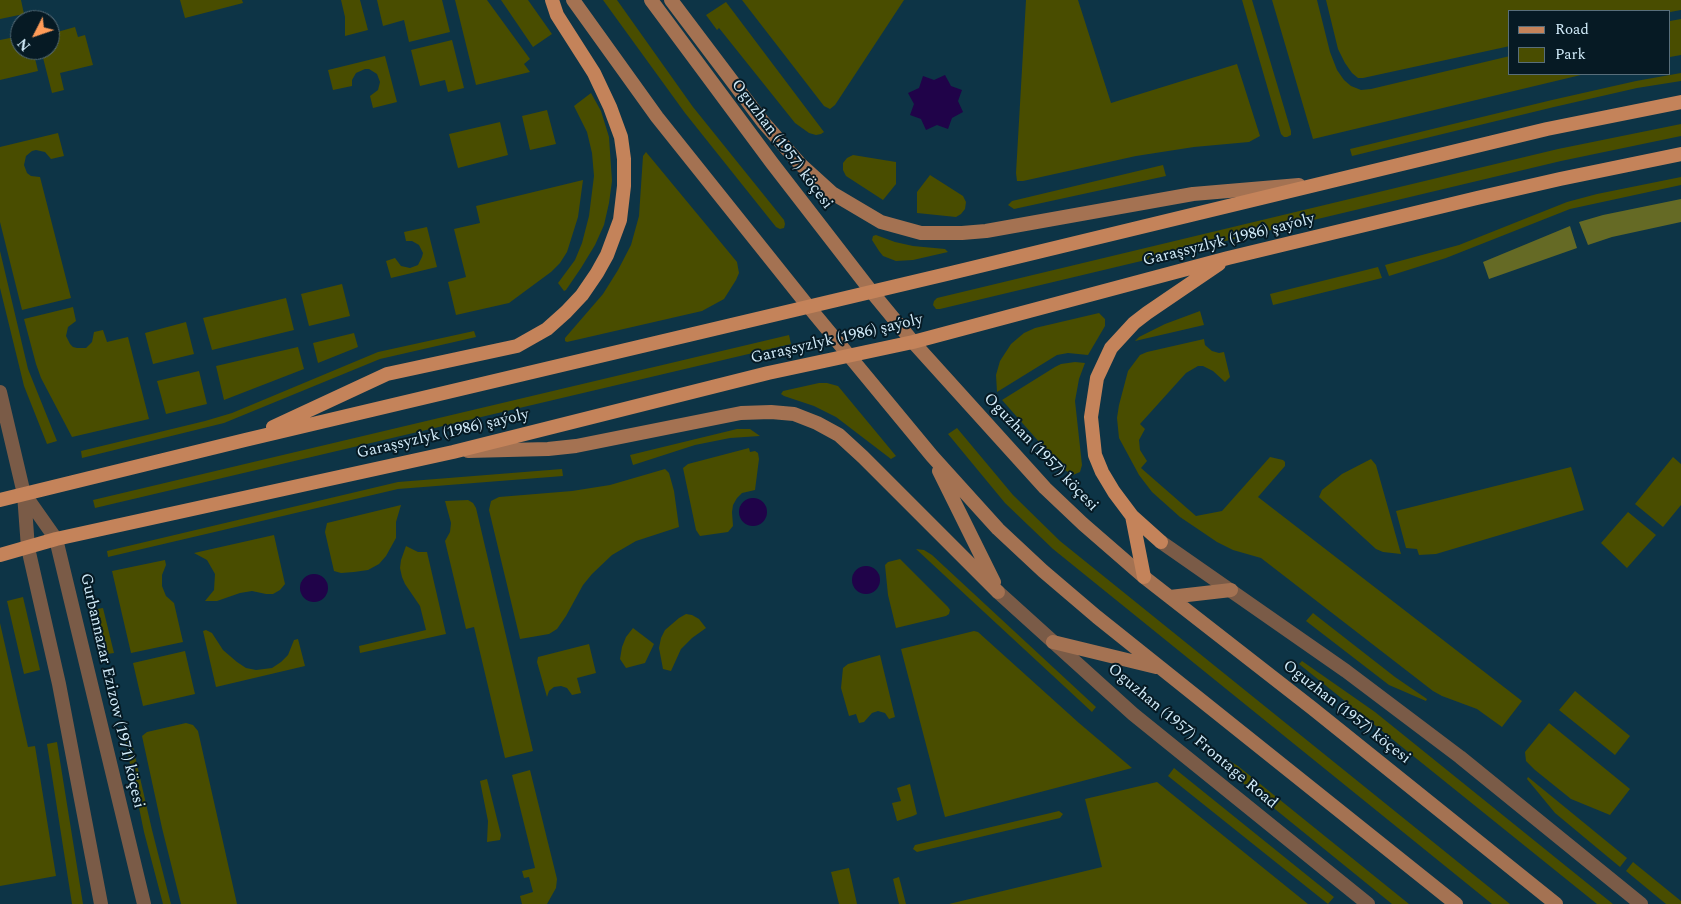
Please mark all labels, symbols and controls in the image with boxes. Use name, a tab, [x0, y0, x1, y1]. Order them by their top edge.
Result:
north arrow	[10, 10, 60, 60]
legend	[1508, 10, 1671, 75]
text: Road	[1555, 18, 1589, 41]
text: N	[12, 33, 36, 56]
text: Park	[1555, 43, 1586, 66]
street label: Oguzhan (1957) köçesi	[726, 76, 836, 214]
street label: Garaşsyzlyk (1986) şaýoly	[1141, 210, 1317, 272]
street label: Garaşsyzlyk (1986) şaýoly	[749, 311, 925, 369]
street label: Oguzhan (1957) köçesi	[978, 390, 1102, 516]
street label: Garaşsyzlyk (1986) şaýoly	[355, 406, 531, 464]
street label: Gurbannazar Ezizow (1971) köçesi	[75, 572, 147, 810]
street label: Oguzhan (1957) köçesi	[1278, 657, 1414, 769]
street label: Oguzhan (1957) Frontage Road	[1103, 660, 1281, 814]

